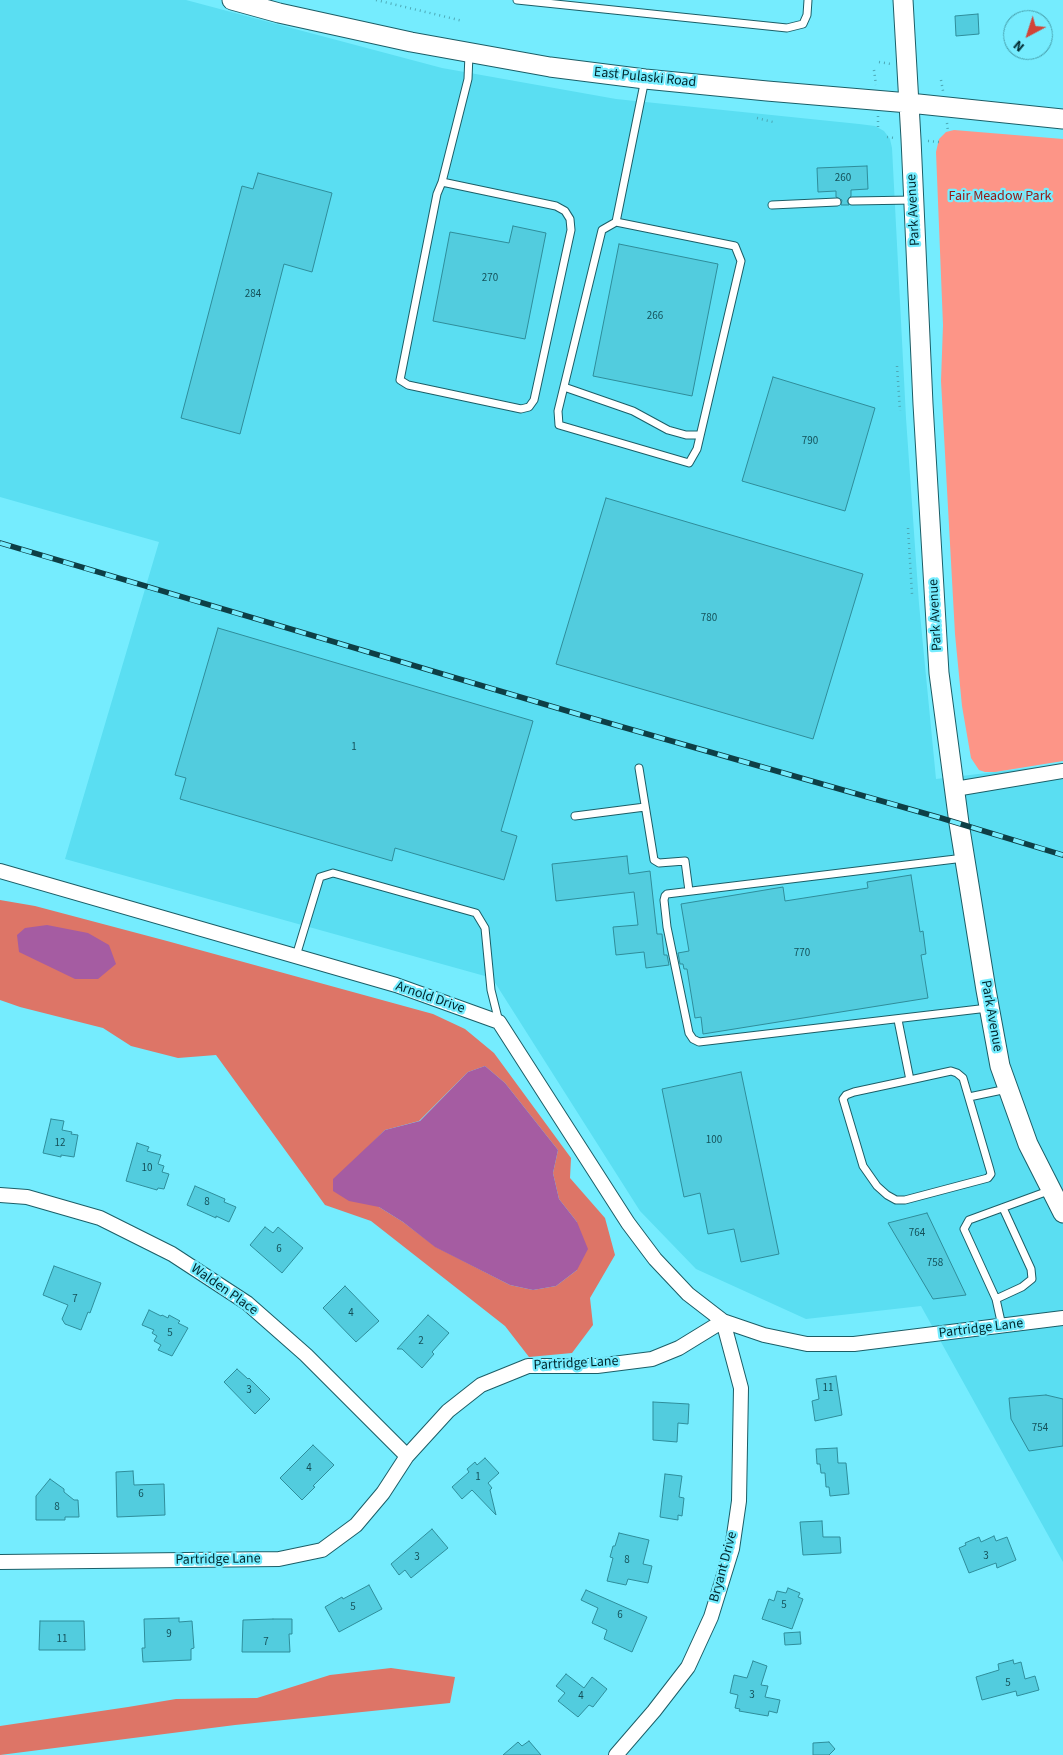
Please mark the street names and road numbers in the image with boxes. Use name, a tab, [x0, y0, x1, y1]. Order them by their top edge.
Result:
street label: East Pulaski Road	[593, 64, 697, 92]
street label: Park Avenue	[904, 174, 924, 246]
street label: Park Avenue	[926, 579, 946, 651]
street label: Arnold Drive	[393, 978, 467, 1018]
street label: Park Avenue	[976, 979, 1006, 1053]
street label: Walden Place	[187, 1261, 261, 1319]
street label: Partridge Lane	[938, 1315, 1024, 1343]
street label: Partridge Lane	[533, 1353, 619, 1375]
street label: Bryant Drive	[707, 1530, 741, 1604]
street label: Partridge Lane	[175, 1551, 261, 1569]

